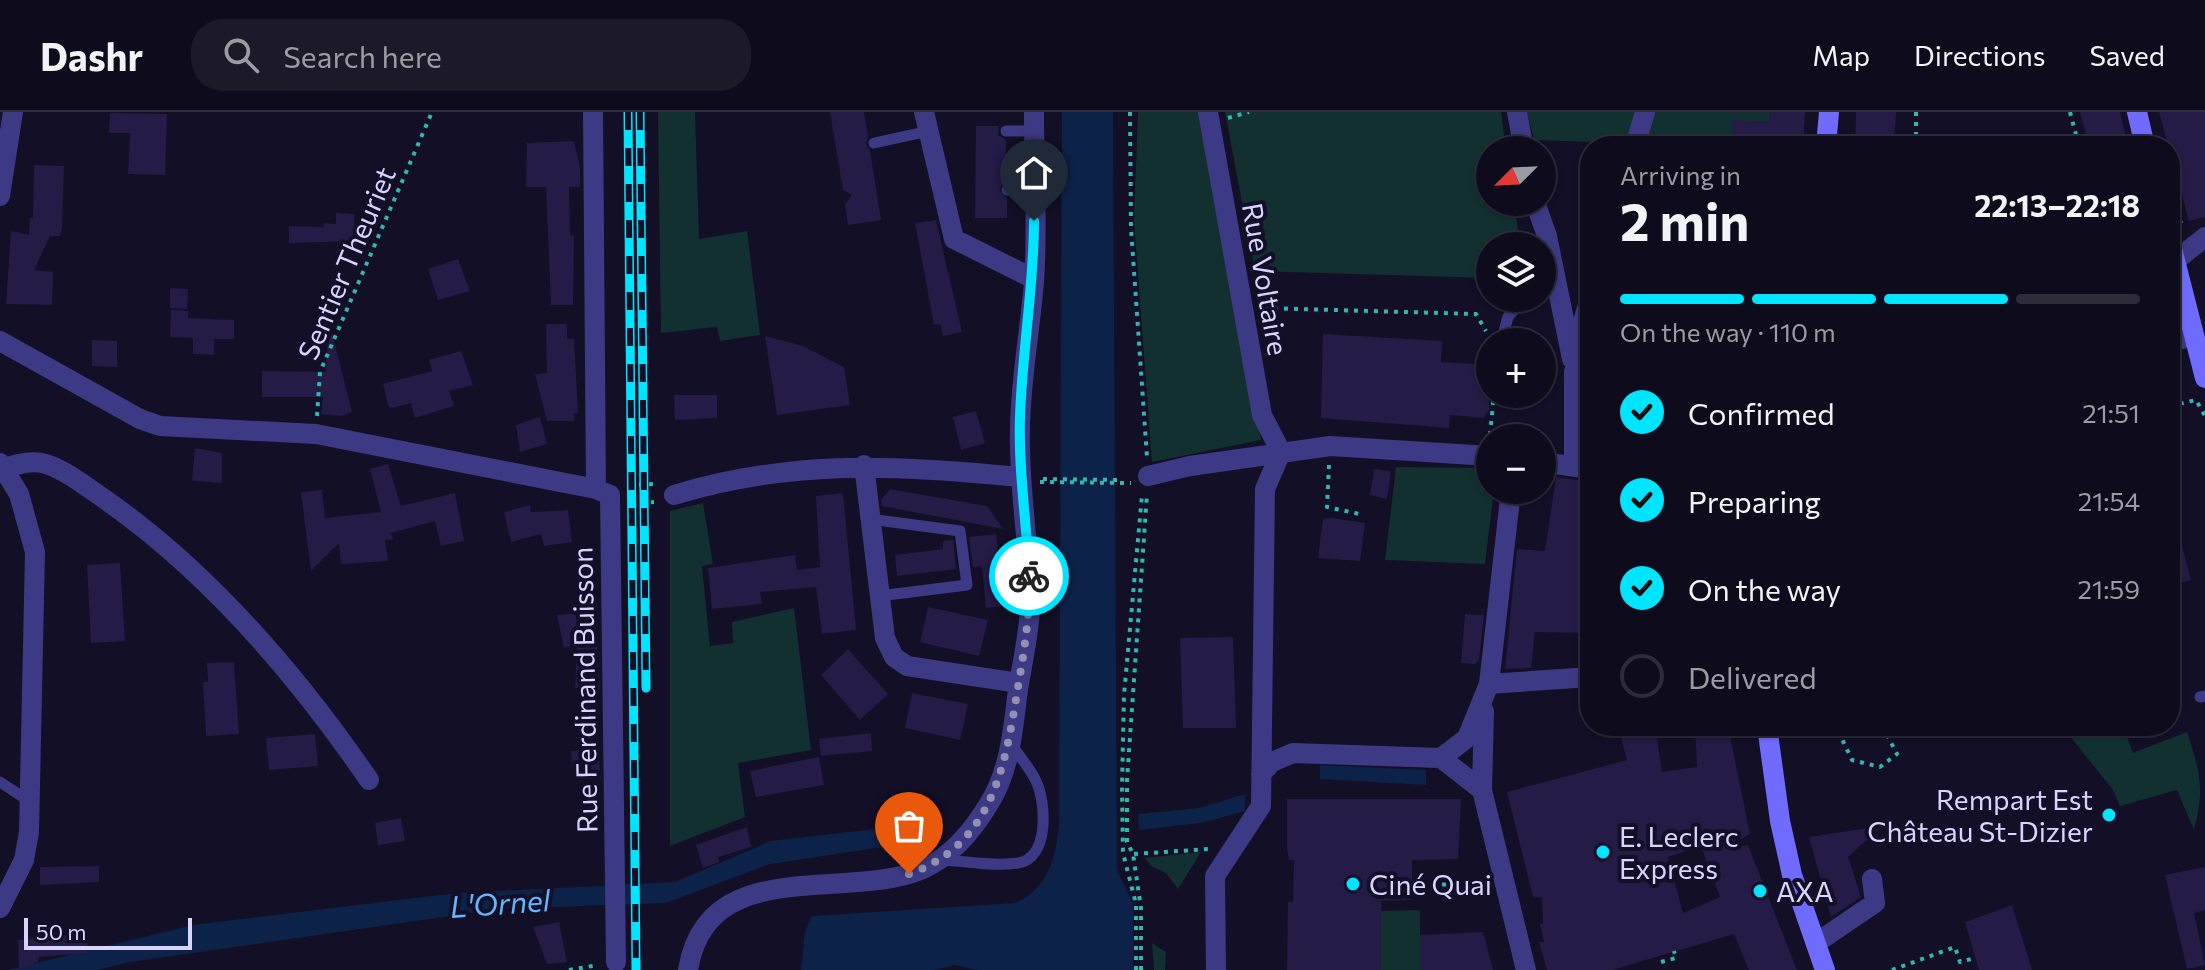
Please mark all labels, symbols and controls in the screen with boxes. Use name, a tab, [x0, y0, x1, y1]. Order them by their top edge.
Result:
search box	[191, 19, 751, 91]
text: Dashr	[40, 32, 143, 79]
icon: search	[219, 33, 263, 77]
text: Search here	[283, 37, 442, 74]
text: Map	[1812, 38, 1870, 72]
text: Directions	[1914, 38, 2045, 72]
text: Saved	[2089, 38, 2165, 72]
north arrow	[1476, 136, 1556, 216]
map controls	[1476, 136, 1556, 504]
pin	[1000, 139, 1068, 221]
icon: home	[1012, 151, 1056, 195]
text: Arriving in	[1620, 159, 1741, 190]
street label: Sentier Theuriet	[290, 162, 402, 364]
text: 22:13–22:18	[1974, 186, 2140, 223]
text: 2 min	[1620, 188, 1749, 252]
street label: Rue Voltaire	[1236, 200, 1296, 358]
button: layers	[1476, 232, 1556, 312]
text: On the way · 110 m	[1620, 316, 1836, 347]
button: +	[1476, 328, 1556, 408]
icon: check	[1620, 390, 1664, 434]
text: Confirmed	[1688, 394, 1835, 431]
text: 21:51	[2082, 397, 2140, 428]
button: −	[1476, 424, 1556, 504]
icon: check	[1620, 478, 1664, 522]
text: Preparing	[1688, 482, 1821, 519]
text: 21:54	[2078, 485, 2140, 516]
courier	[989, 536, 1069, 616]
street label: Rue Ferdinand Buisson	[565, 547, 603, 833]
icon: bike	[1007, 554, 1051, 598]
icon: check	[1620, 566, 1664, 610]
text: On the way	[1688, 570, 1841, 607]
text: 21:59	[2078, 573, 2140, 604]
text: Delivered	[1688, 658, 1817, 695]
place label: Rempart Est Château St-Dizier	[1867, 782, 2093, 848]
pin	[875, 792, 943, 874]
icon: bag	[887, 804, 931, 848]
marker: Rempart Est Château St-Dizier	[2100, 806, 2118, 824]
place label: E. Leclerc Express	[1619, 819, 1739, 885]
marker: E. Leclerc Express	[1594, 843, 1612, 861]
place label: Ciné Quai	[1369, 867, 1492, 901]
place label: AXA	[1776, 874, 1834, 908]
marker: Ciné Quai	[1344, 875, 1362, 893]
water label: L'Ornel	[449, 880, 553, 924]
marker: AXA	[1751, 882, 1769, 900]
scale bar	[24, 914, 192, 950]
text: 50 m	[36, 918, 86, 945]

